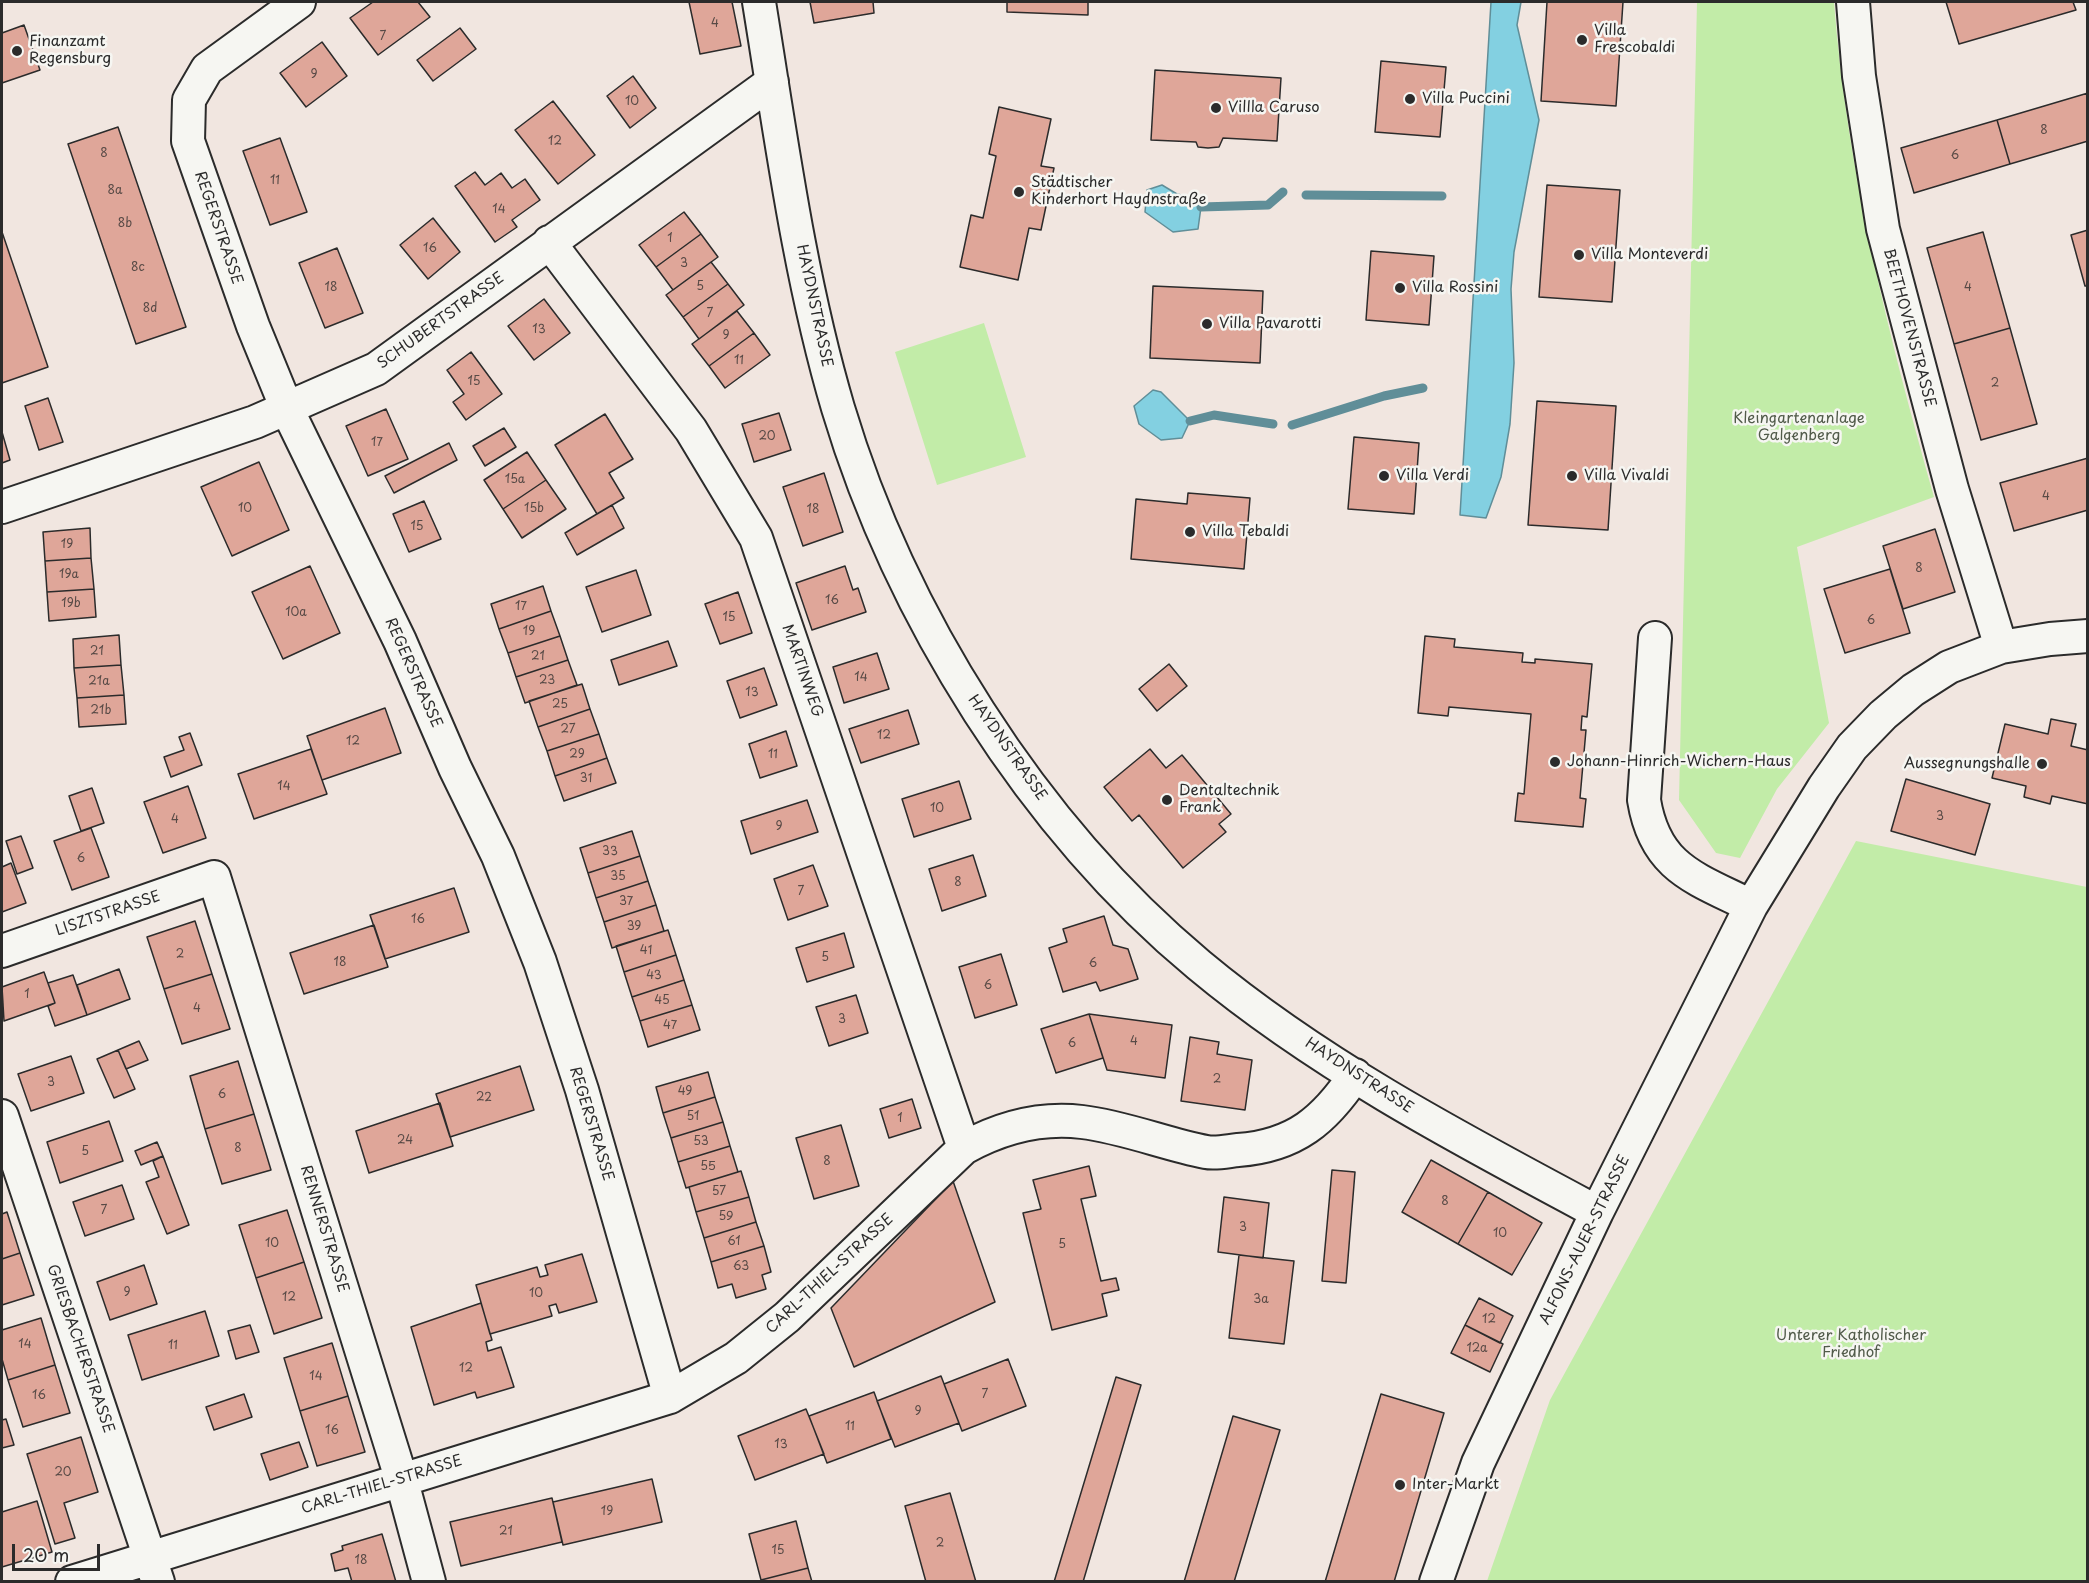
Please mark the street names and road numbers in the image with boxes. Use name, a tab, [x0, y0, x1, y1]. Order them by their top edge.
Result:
street label: REGERSTRASSE	[190, 169, 246, 287]
street label: HAYDNSTRASSE	[792, 243, 836, 369]
street label: BEETHOVENSTRASSE	[1879, 247, 1939, 409]
street label: SCHUBERTSTRASSE	[374, 269, 508, 373]
street label: REGERSTRASSE	[381, 615, 445, 731]
street label: MARTINWEG	[778, 622, 826, 720]
street label: HAYDNSTRASSE	[964, 692, 1050, 804]
street label: LISZTSTRASSE	[53, 888, 163, 940]
street label: HAYDNSTRASSE	[1302, 1034, 1416, 1118]
street label: REGERSTRASSE	[565, 1065, 617, 1183]
street label: ALFONS-AUER-STRASSE	[1536, 1152, 1634, 1328]
street label: RENNERSTRASSE	[296, 1163, 352, 1295]
street label: CARL-THIEL-STRASSE	[763, 1210, 897, 1338]
street label: GRIESBACHERSTRASSE	[43, 1262, 117, 1436]
street label: CARL-THIEL-STRASSE	[299, 1452, 465, 1518]

